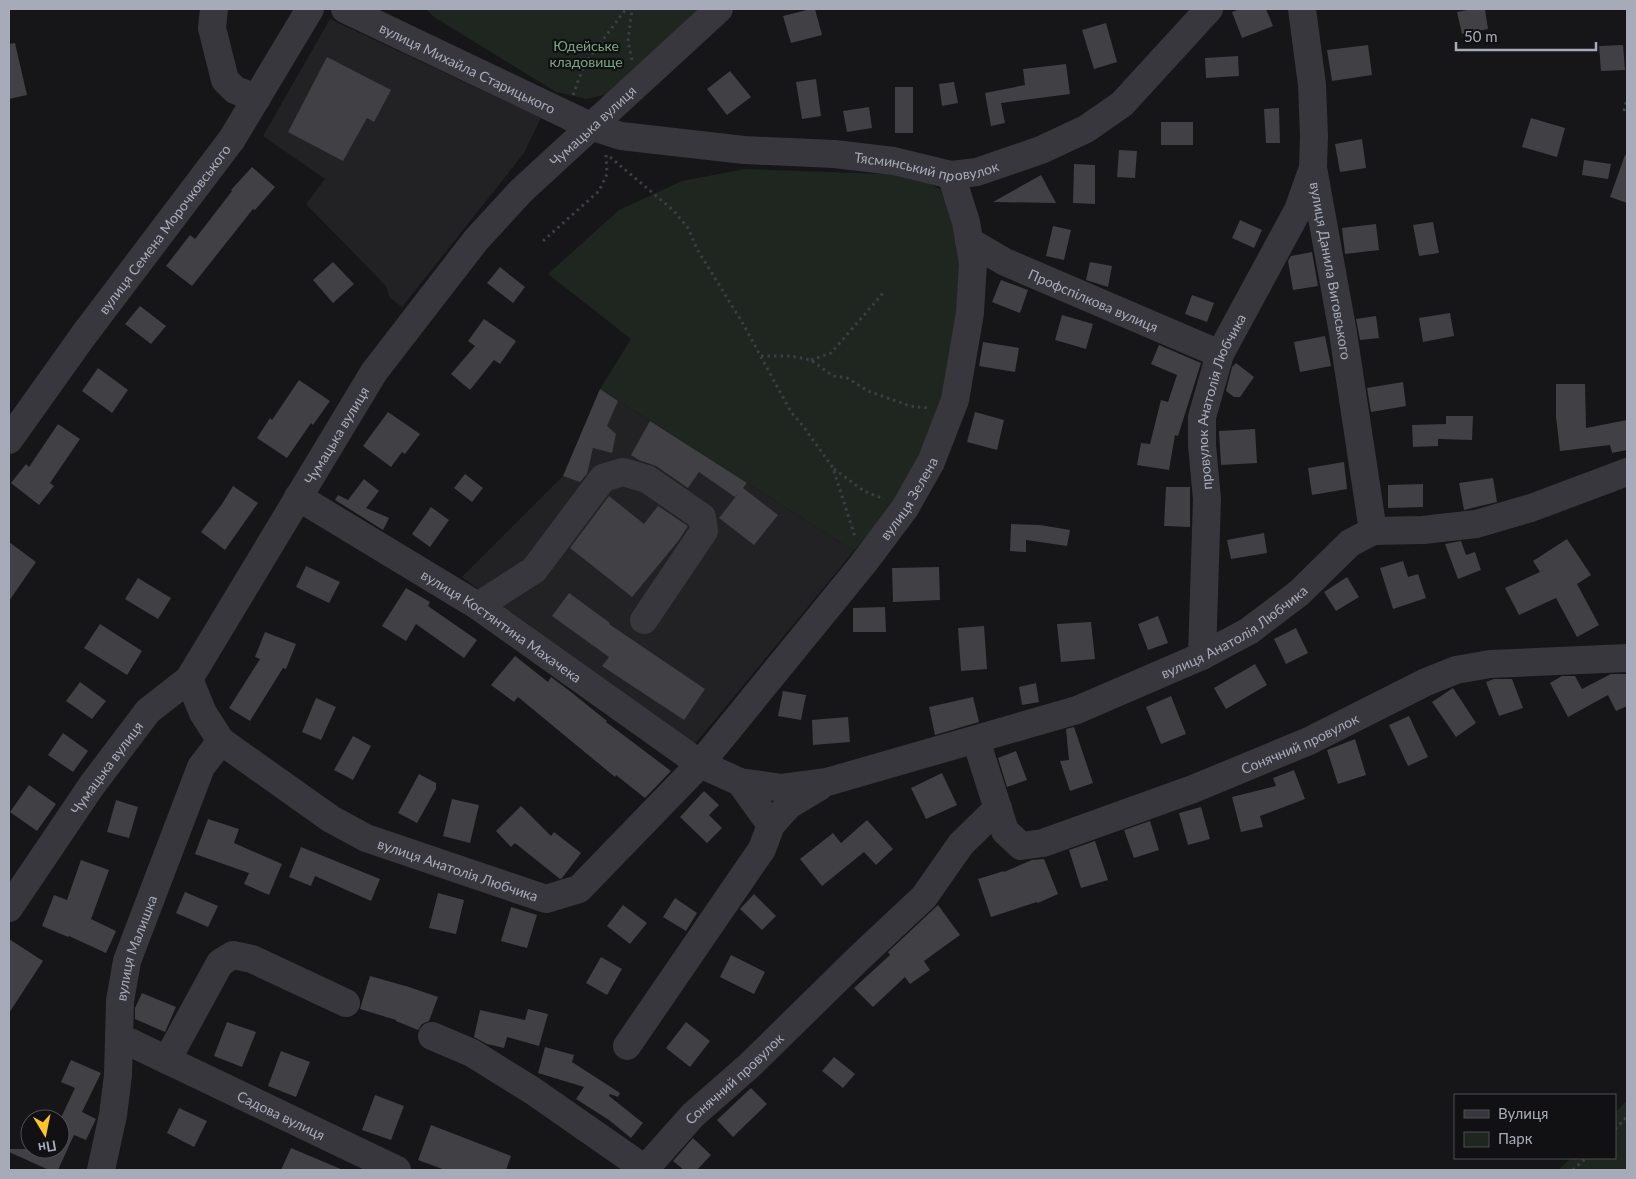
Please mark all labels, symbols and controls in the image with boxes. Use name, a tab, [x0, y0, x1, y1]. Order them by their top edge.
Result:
street label: вулиця Михайла Старицького	[377, 18, 558, 117]
scale bar	[1456, 20, 1596, 52]
text: 50 m	[1464, 27, 1498, 45]
park label: Юдейське кладовище	[549, 37, 623, 70]
street label: Чумацька вулиця	[546, 81, 639, 169]
street label: вулиця Семена Морочковського	[94, 141, 234, 317]
street label: Тясминський провулок	[853, 148, 1001, 184]
street label: вулиця Данила Виговського	[1307, 180, 1355, 361]
street label: Профспілкова вулиця	[1026, 265, 1161, 335]
street label: провулок Анатолія Любчика	[1194, 310, 1249, 491]
street label: Чумацька вулиця	[300, 383, 372, 487]
street label: вулиця Зелена	[876, 455, 941, 543]
street label: вулиця Костянтина Махачека	[419, 565, 585, 686]
street label: вулиця Анатолія Любчика	[1158, 581, 1310, 681]
street label: Сонячний провулок	[1238, 709, 1362, 777]
street label: Чумацька вулиця	[67, 718, 146, 817]
street label: вулиця Анатолія Любчика	[376, 834, 540, 904]
street label: вулиця Малишка	[112, 893, 160, 1002]
street label: Сонячний провулок	[681, 1028, 787, 1127]
street label: Садова вулиця	[235, 1086, 328, 1143]
legend	[1454, 1094, 1616, 1159]
text: Вулиця	[1498, 1104, 1548, 1122]
north arrow	[20, 1109, 70, 1159]
text: Парк	[1498, 1129, 1533, 1147]
text: Пн	[37, 1137, 58, 1157]

